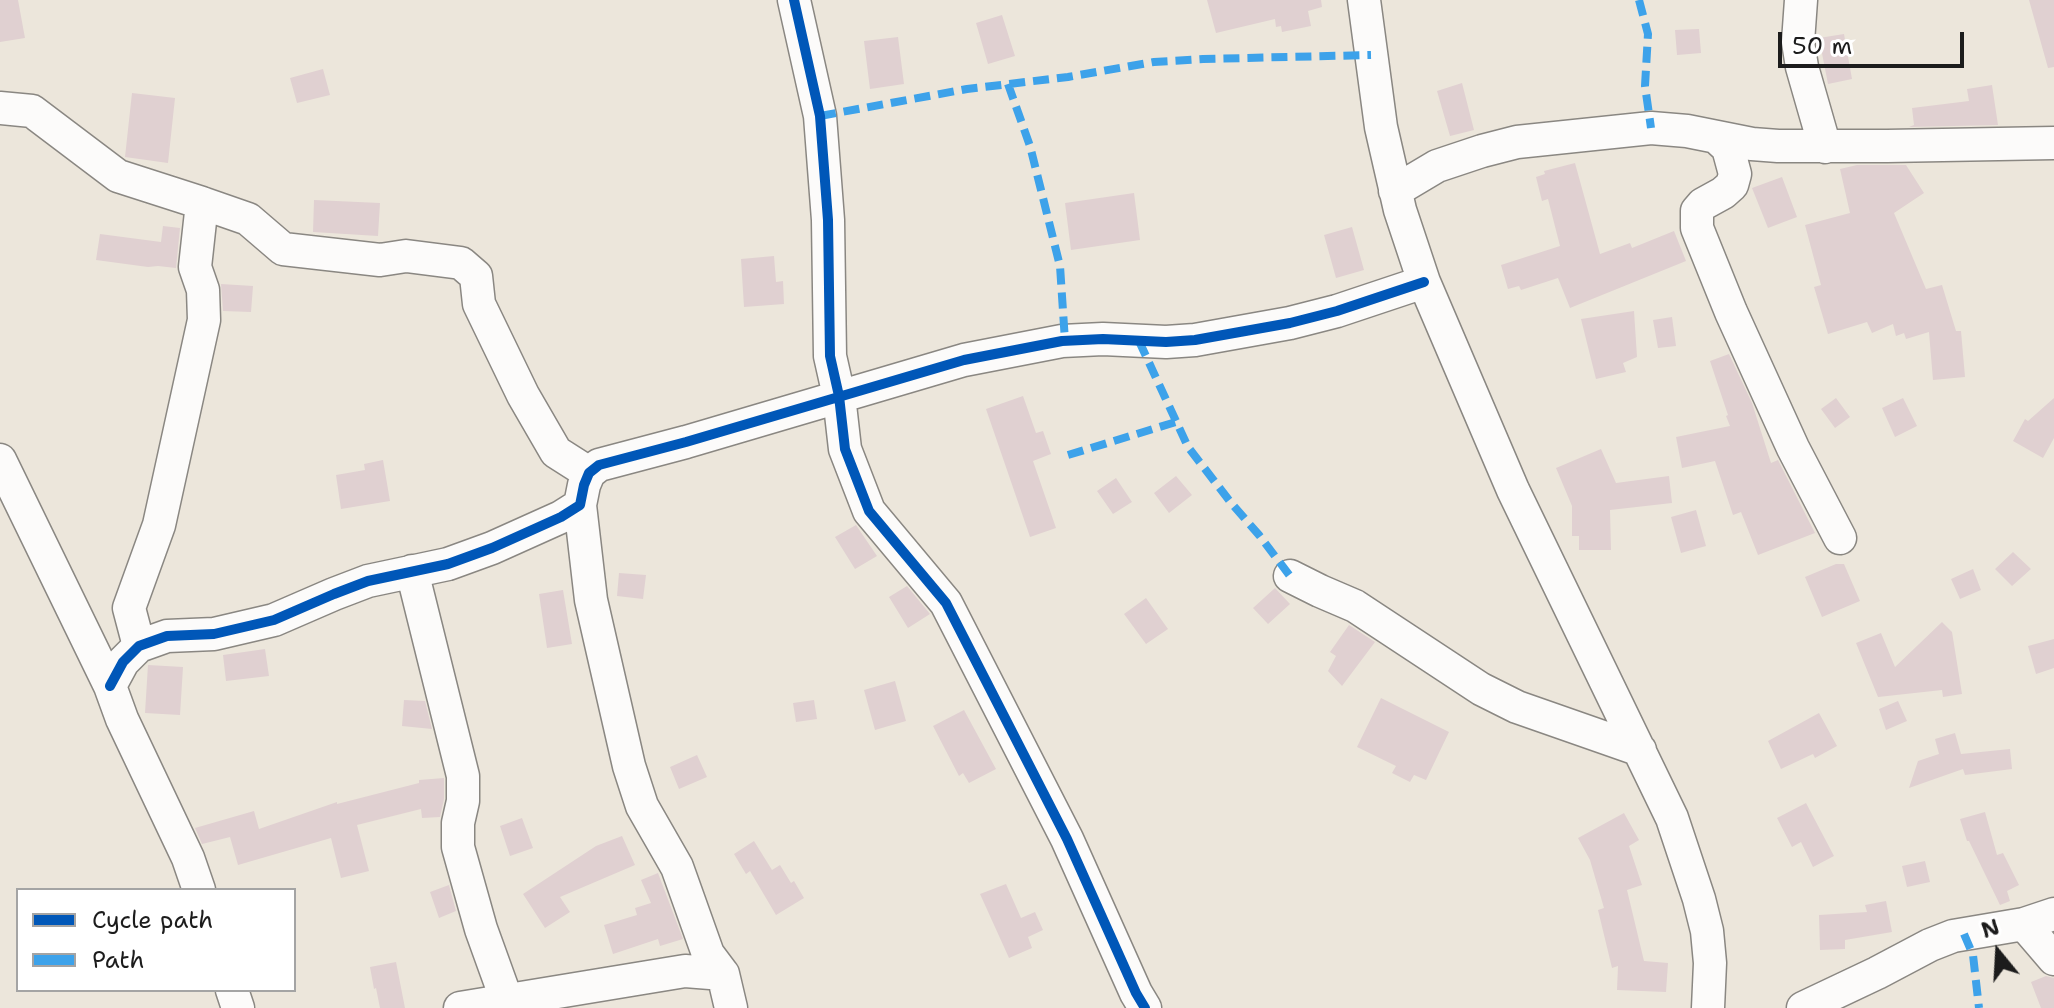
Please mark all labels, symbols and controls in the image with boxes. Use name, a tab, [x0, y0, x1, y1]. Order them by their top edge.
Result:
scale bar	[1782, 16, 1968, 66]
text: 50 m	[1792, 30, 1852, 62]
legend	[16, 888, 296, 992]
text: Cycle path	[92, 904, 213, 936]
north arrow	[1958, 912, 2038, 992]
text: N	[1978, 912, 2003, 945]
text: Path	[92, 944, 144, 976]

